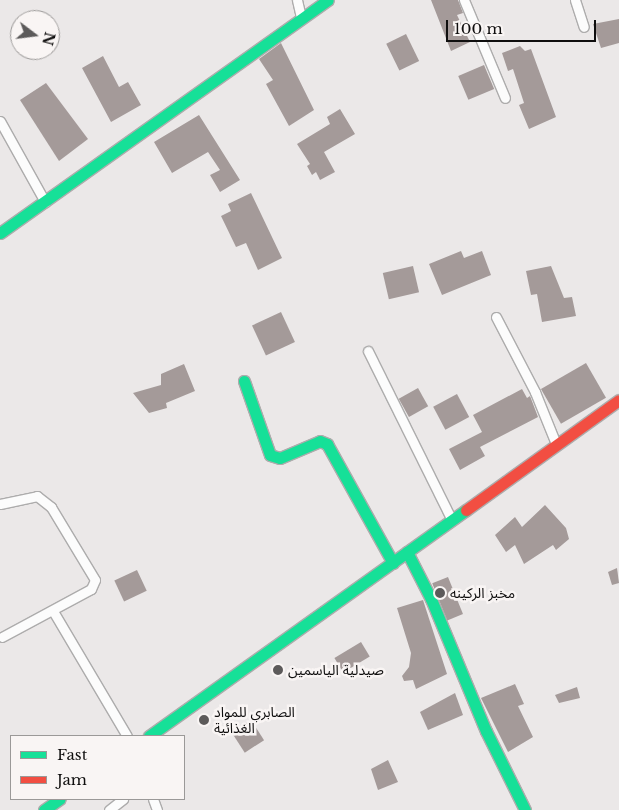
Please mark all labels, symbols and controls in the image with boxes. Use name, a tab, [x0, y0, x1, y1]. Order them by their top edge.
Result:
north arrow	[10, 10, 60, 60]
scale bar	[449, 10, 599, 42]
text: 100 m	[454, 19, 503, 38]
text: N	[38, 30, 59, 47]
place label: مخبز الركينه	[450, 585, 515, 601]
marker: مخبز الركينه	[434, 587, 446, 599]
place label: صيدلية الياسمين	[288, 662, 384, 678]
marker: صيدلية الياسمين	[272, 664, 284, 676]
place label: الصابري للمواد الغذائية	[214, 704, 295, 736]
marker: الصابري للمواد الغذائية	[198, 714, 210, 726]
legend	[10, 735, 185, 800]
text: Fast	[57, 745, 87, 764]
text: Jam	[57, 770, 87, 789]

